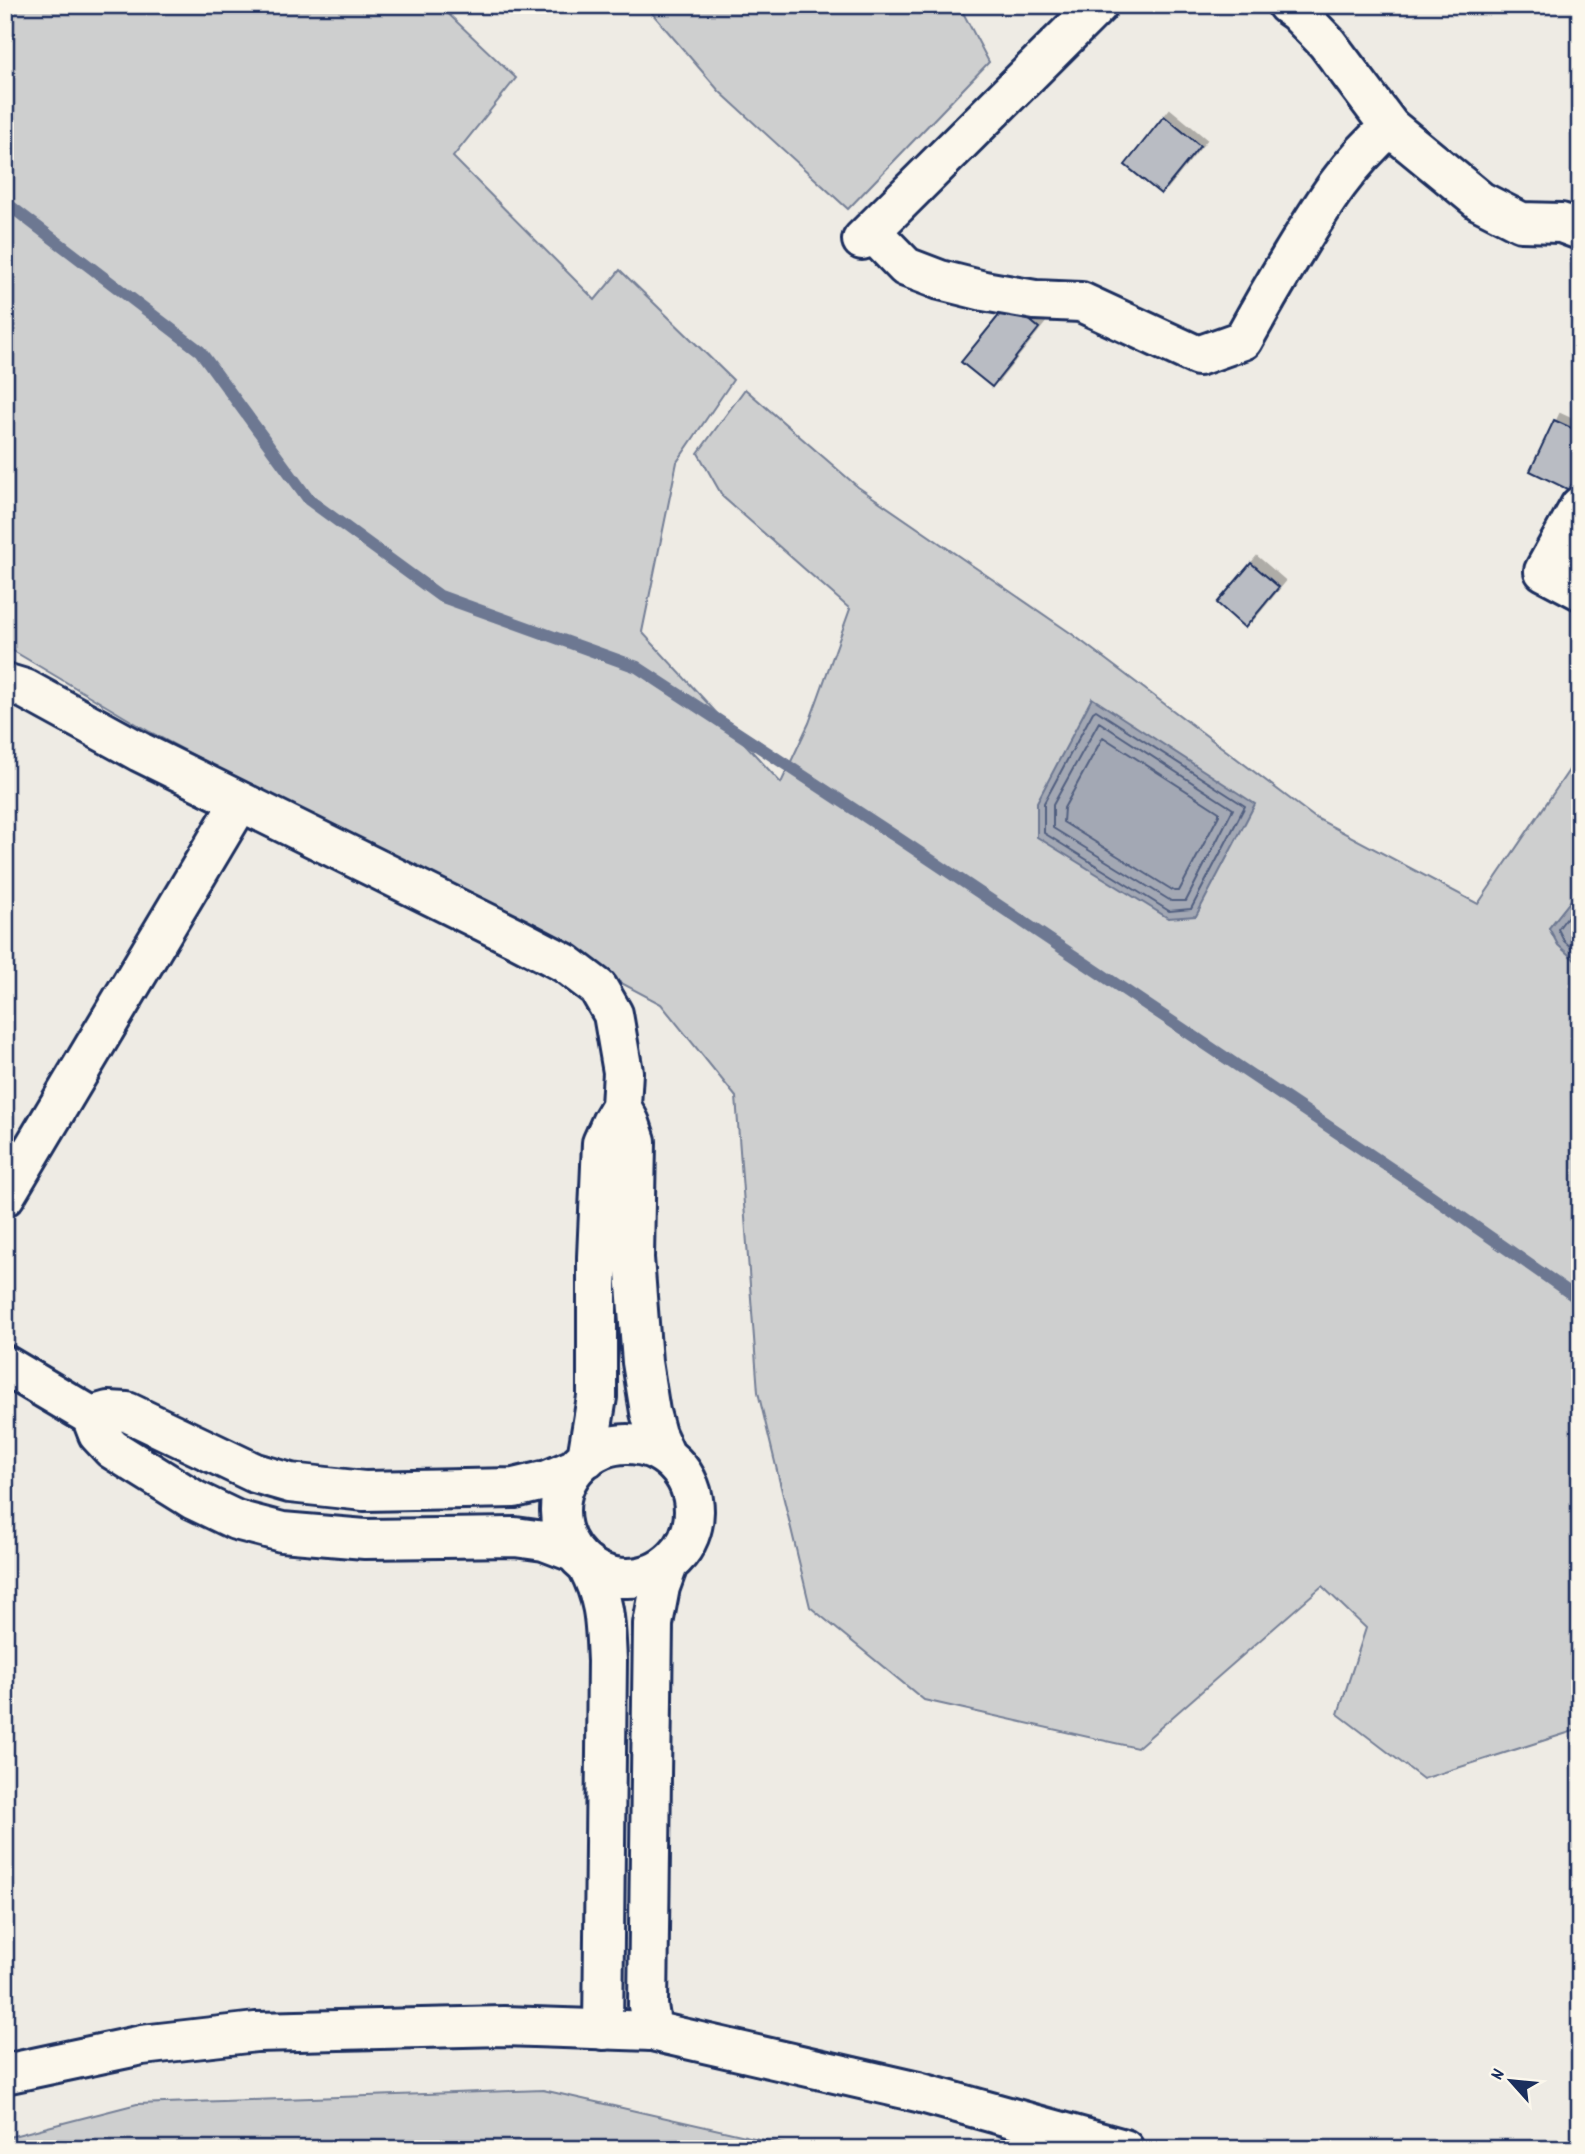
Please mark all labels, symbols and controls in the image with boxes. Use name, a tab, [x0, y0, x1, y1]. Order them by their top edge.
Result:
north arrow	[1476, 2046, 1546, 2116]
text: N	[1485, 2065, 1513, 2085]

